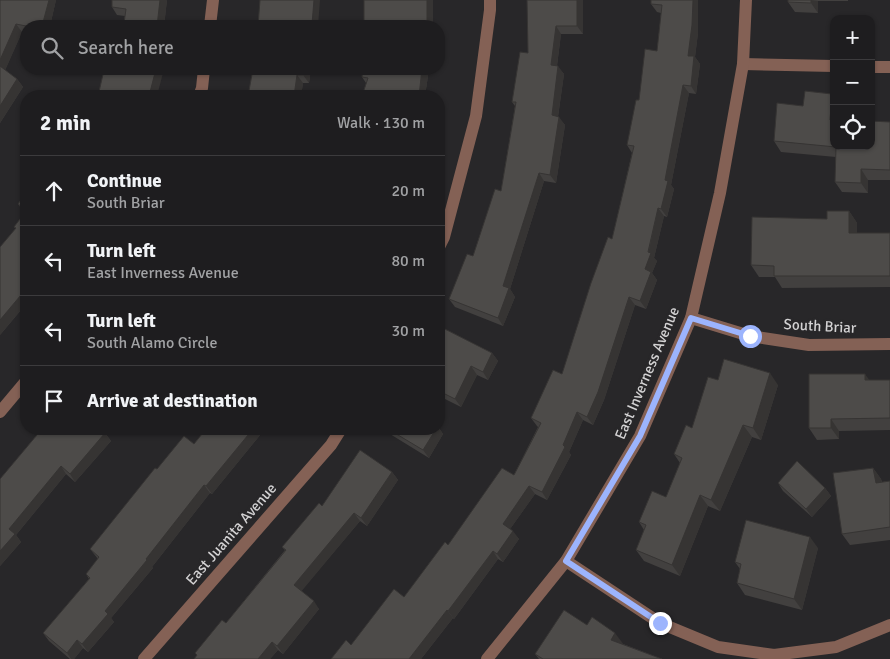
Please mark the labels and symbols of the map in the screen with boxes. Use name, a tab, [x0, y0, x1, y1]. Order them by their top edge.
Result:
street label: East Inverness Avenue	[611, 304, 683, 442]
street label: South Briar	[783, 315, 857, 337]
route start	[739, 325, 762, 348]
street label: East Juanita Avenue	[182, 479, 280, 589]
route end	[649, 612, 672, 635]

